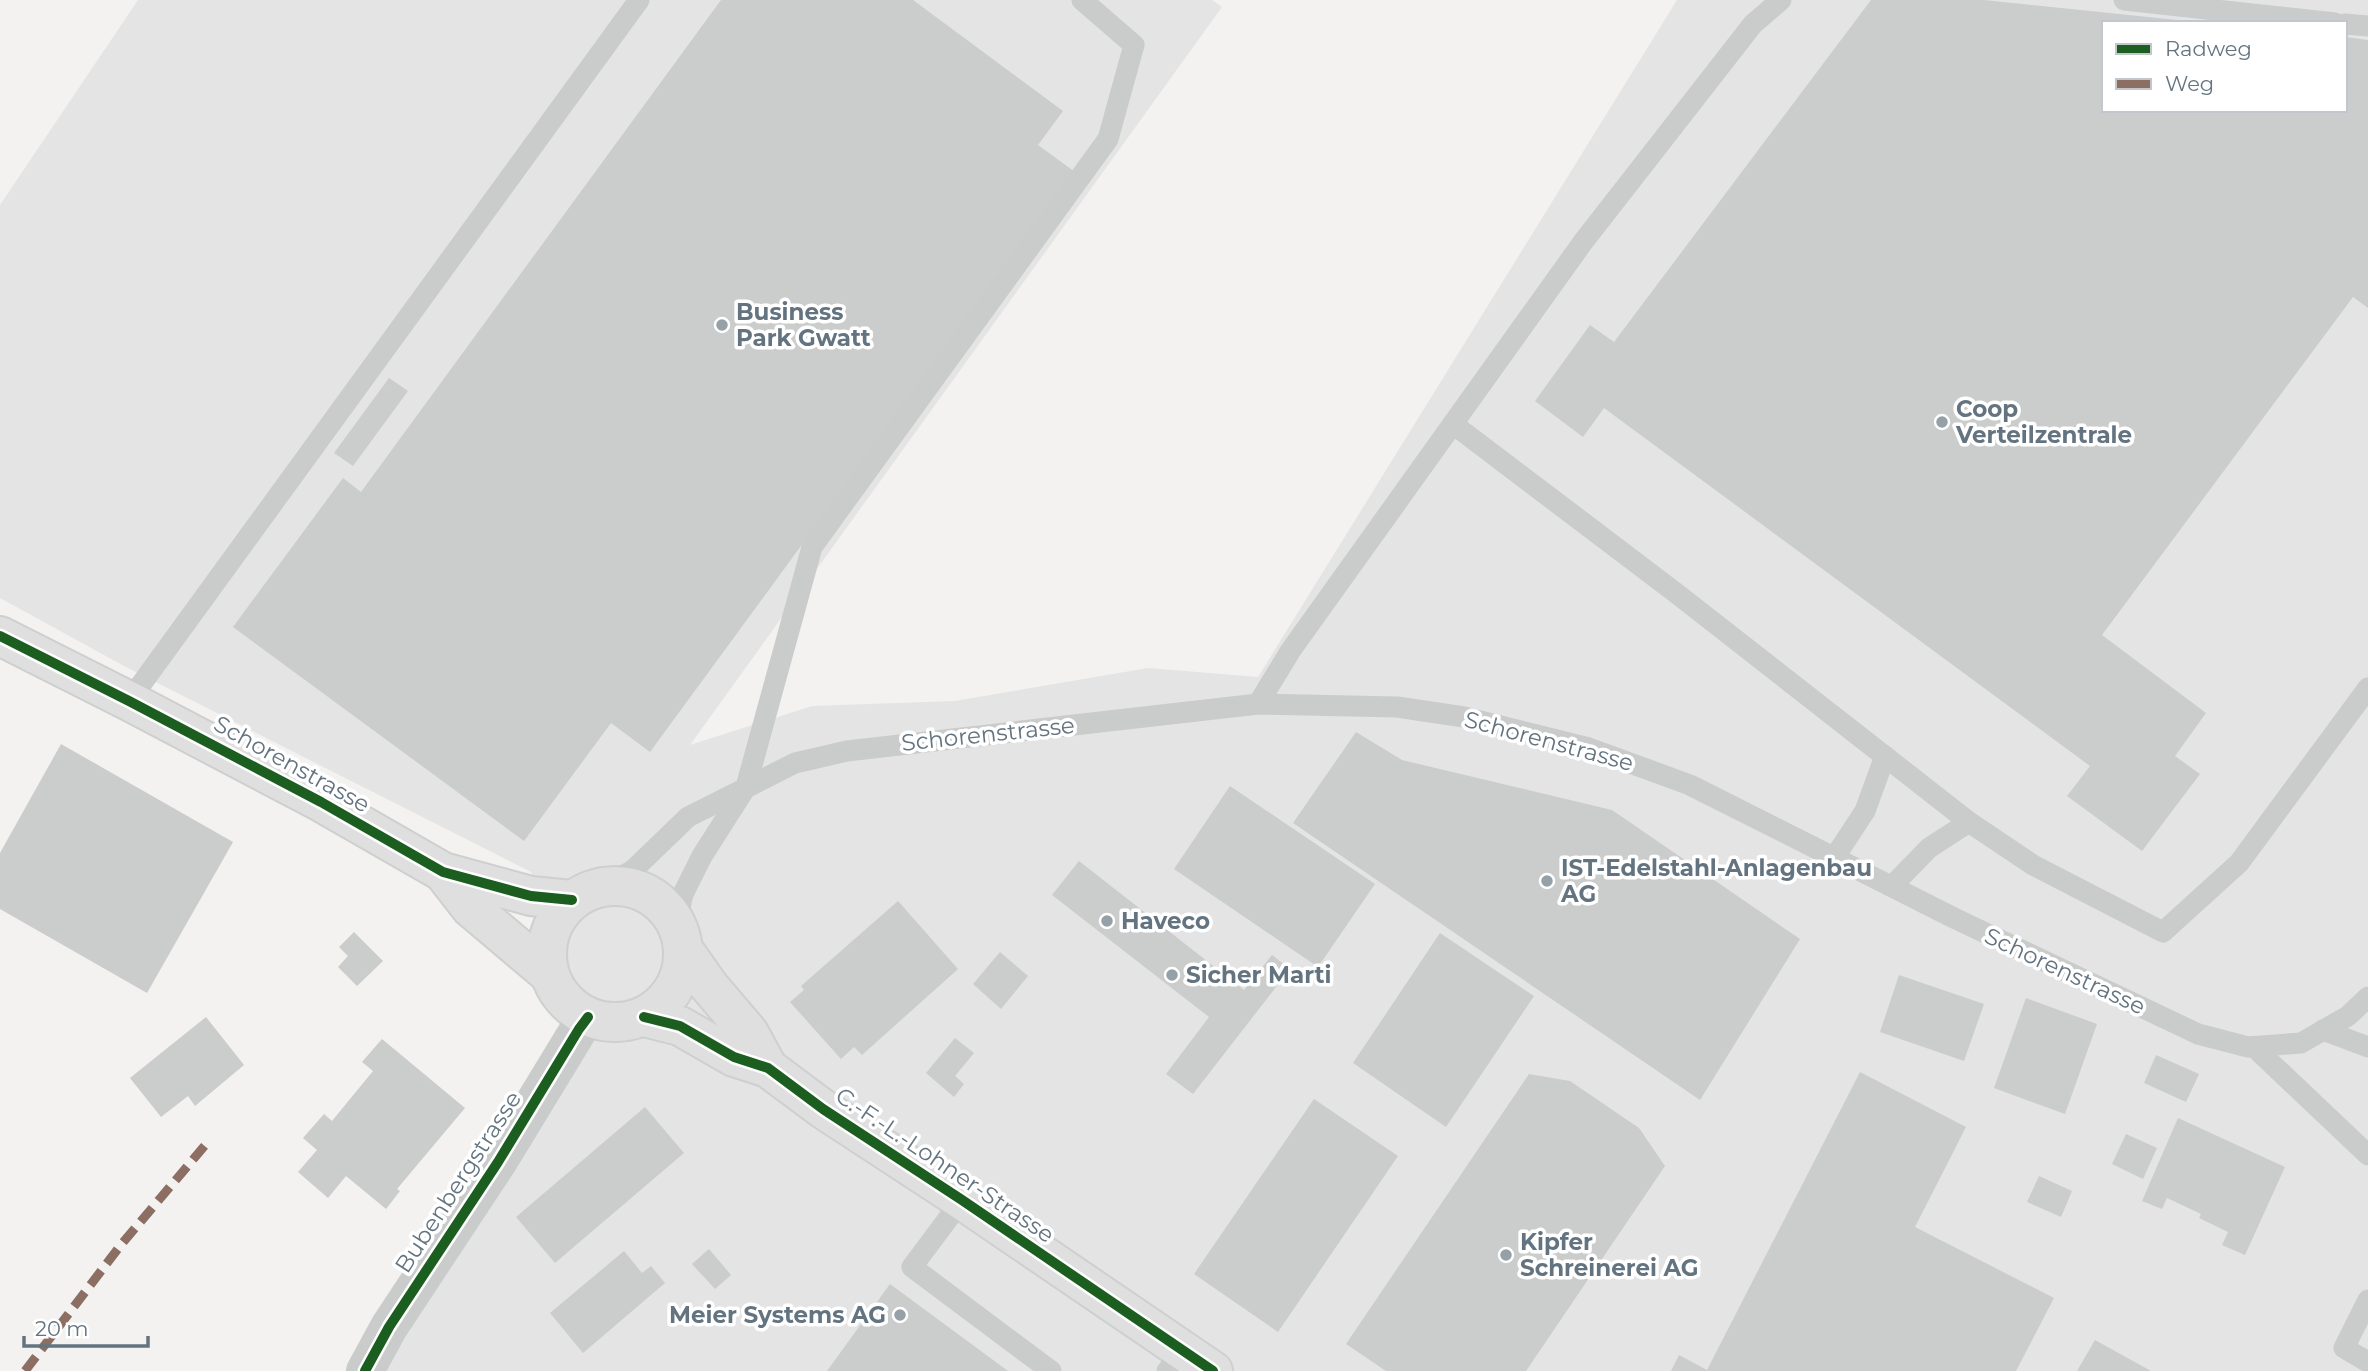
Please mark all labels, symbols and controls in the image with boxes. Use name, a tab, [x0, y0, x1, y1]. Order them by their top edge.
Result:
legend	[2102, 21, 2347, 112]
text: Radweg	[2165, 36, 2252, 61]
text: Weg	[2165, 71, 2214, 96]
place label: Business Park Gwatt	[736, 298, 871, 352]
marker: Business Park Gwatt	[714, 317, 730, 333]
place label: Coop Verteilzentrale	[1955, 395, 2132, 449]
marker: Coop Verteilzentrale	[1934, 414, 1950, 430]
street label: Schorenstrasse	[1461, 705, 1637, 777]
street label: Schorenstrasse	[209, 710, 375, 818]
street label: Schorenstrasse	[900, 711, 1076, 757]
place label: IST-Edelstahl-Anlagenbau AG	[1560, 854, 1872, 908]
marker: IST-Edelstahl-Anlagenbau AG	[1539, 873, 1555, 889]
place label: Haveco	[1121, 907, 1210, 935]
marker: Haveco	[1099, 913, 1115, 929]
street label: Schorenstrasse	[1980, 922, 2150, 1020]
place label: Sicher Marti	[1186, 961, 1331, 989]
marker: Sicher Marti	[1164, 967, 1180, 983]
street label: C.-F.-L.-Lohner-Strasse	[830, 1081, 1060, 1249]
street label: Bubenbergstrasse	[389, 1086, 527, 1278]
place label: Kipfer Schreinerei AG	[1520, 1228, 1699, 1282]
marker: Kipfer Schreinerei AG	[1498, 1247, 1514, 1263]
place label: Meier Systems AG	[669, 1301, 886, 1329]
scale bar	[24, 1304, 149, 1348]
marker: Meier Systems AG	[892, 1307, 908, 1323]
text: 20 m	[35, 1316, 89, 1341]

